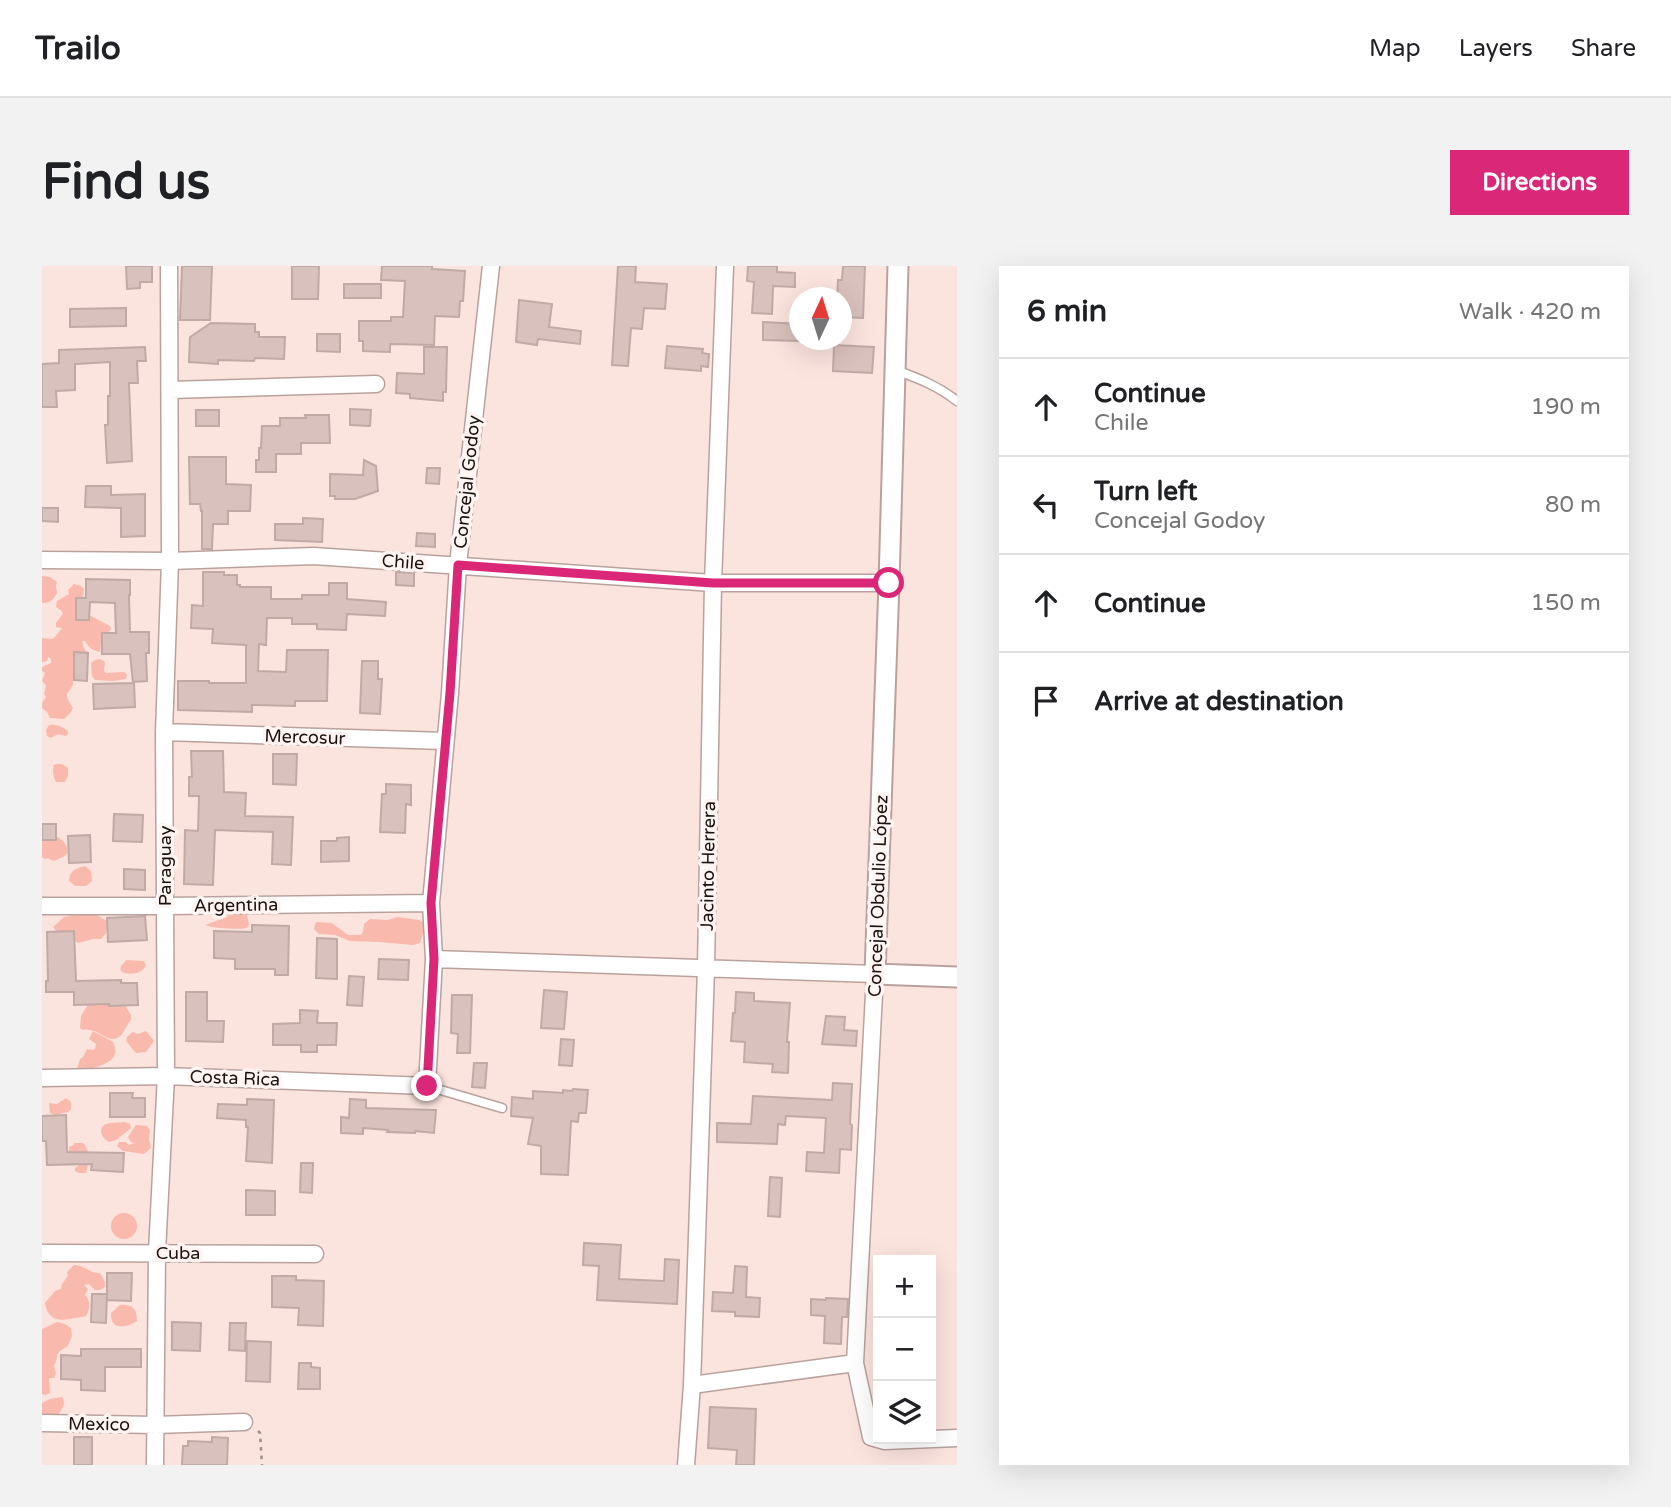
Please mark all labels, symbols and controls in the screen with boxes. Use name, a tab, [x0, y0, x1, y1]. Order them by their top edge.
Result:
text: Trailo	[35, 29, 121, 68]
text: Map	[1369, 34, 1421, 63]
text: Layers	[1459, 34, 1533, 63]
text: Share	[1571, 34, 1636, 63]
button: Directions	[1450, 150, 1629, 215]
text: Find us	[42, 153, 210, 212]
north arrow	[789, 287, 852, 350]
text: 6 min	[1027, 293, 1107, 330]
text: Walk · 420 m	[1459, 298, 1601, 326]
text: Continue	[1094, 378, 1206, 409]
icon: ahead	[1027, 388, 1065, 426]
text: 190 m	[1531, 393, 1601, 421]
text: Chile	[1094, 409, 1148, 437]
street label: Concejal Godoy	[449, 414, 485, 550]
text: Turn left	[1094, 476, 1197, 507]
icon: left	[1027, 486, 1065, 524]
text: 80 m	[1545, 491, 1601, 519]
text: Concejal Godoy	[1094, 507, 1265, 535]
street label: Chile	[381, 550, 425, 574]
route start	[873, 567, 904, 598]
icon: ahead	[1027, 584, 1065, 622]
text: Continue	[1094, 588, 1206, 619]
text: 150 m	[1531, 589, 1601, 617]
icon: arrive	[1027, 682, 1065, 720]
text: Arrive at destination	[1094, 686, 1344, 717]
street label: Mercosur	[264, 725, 346, 749]
street label: Concejal Obdulio López	[863, 795, 893, 997]
street label: Jacinto Herrera	[696, 801, 720, 931]
street label: Paraguay	[154, 825, 176, 906]
street label: Argentina	[193, 893, 279, 917]
street label: Costa Rica	[189, 1065, 281, 1091]
route end	[411, 1070, 442, 1101]
street label: Cuba	[156, 1242, 200, 1264]
map controls	[873, 1255, 936, 1444]
button: +	[873, 1255, 936, 1318]
button: −	[873, 1318, 936, 1381]
button: layers	[873, 1381, 936, 1444]
street label: Mexico	[68, 1412, 130, 1436]

